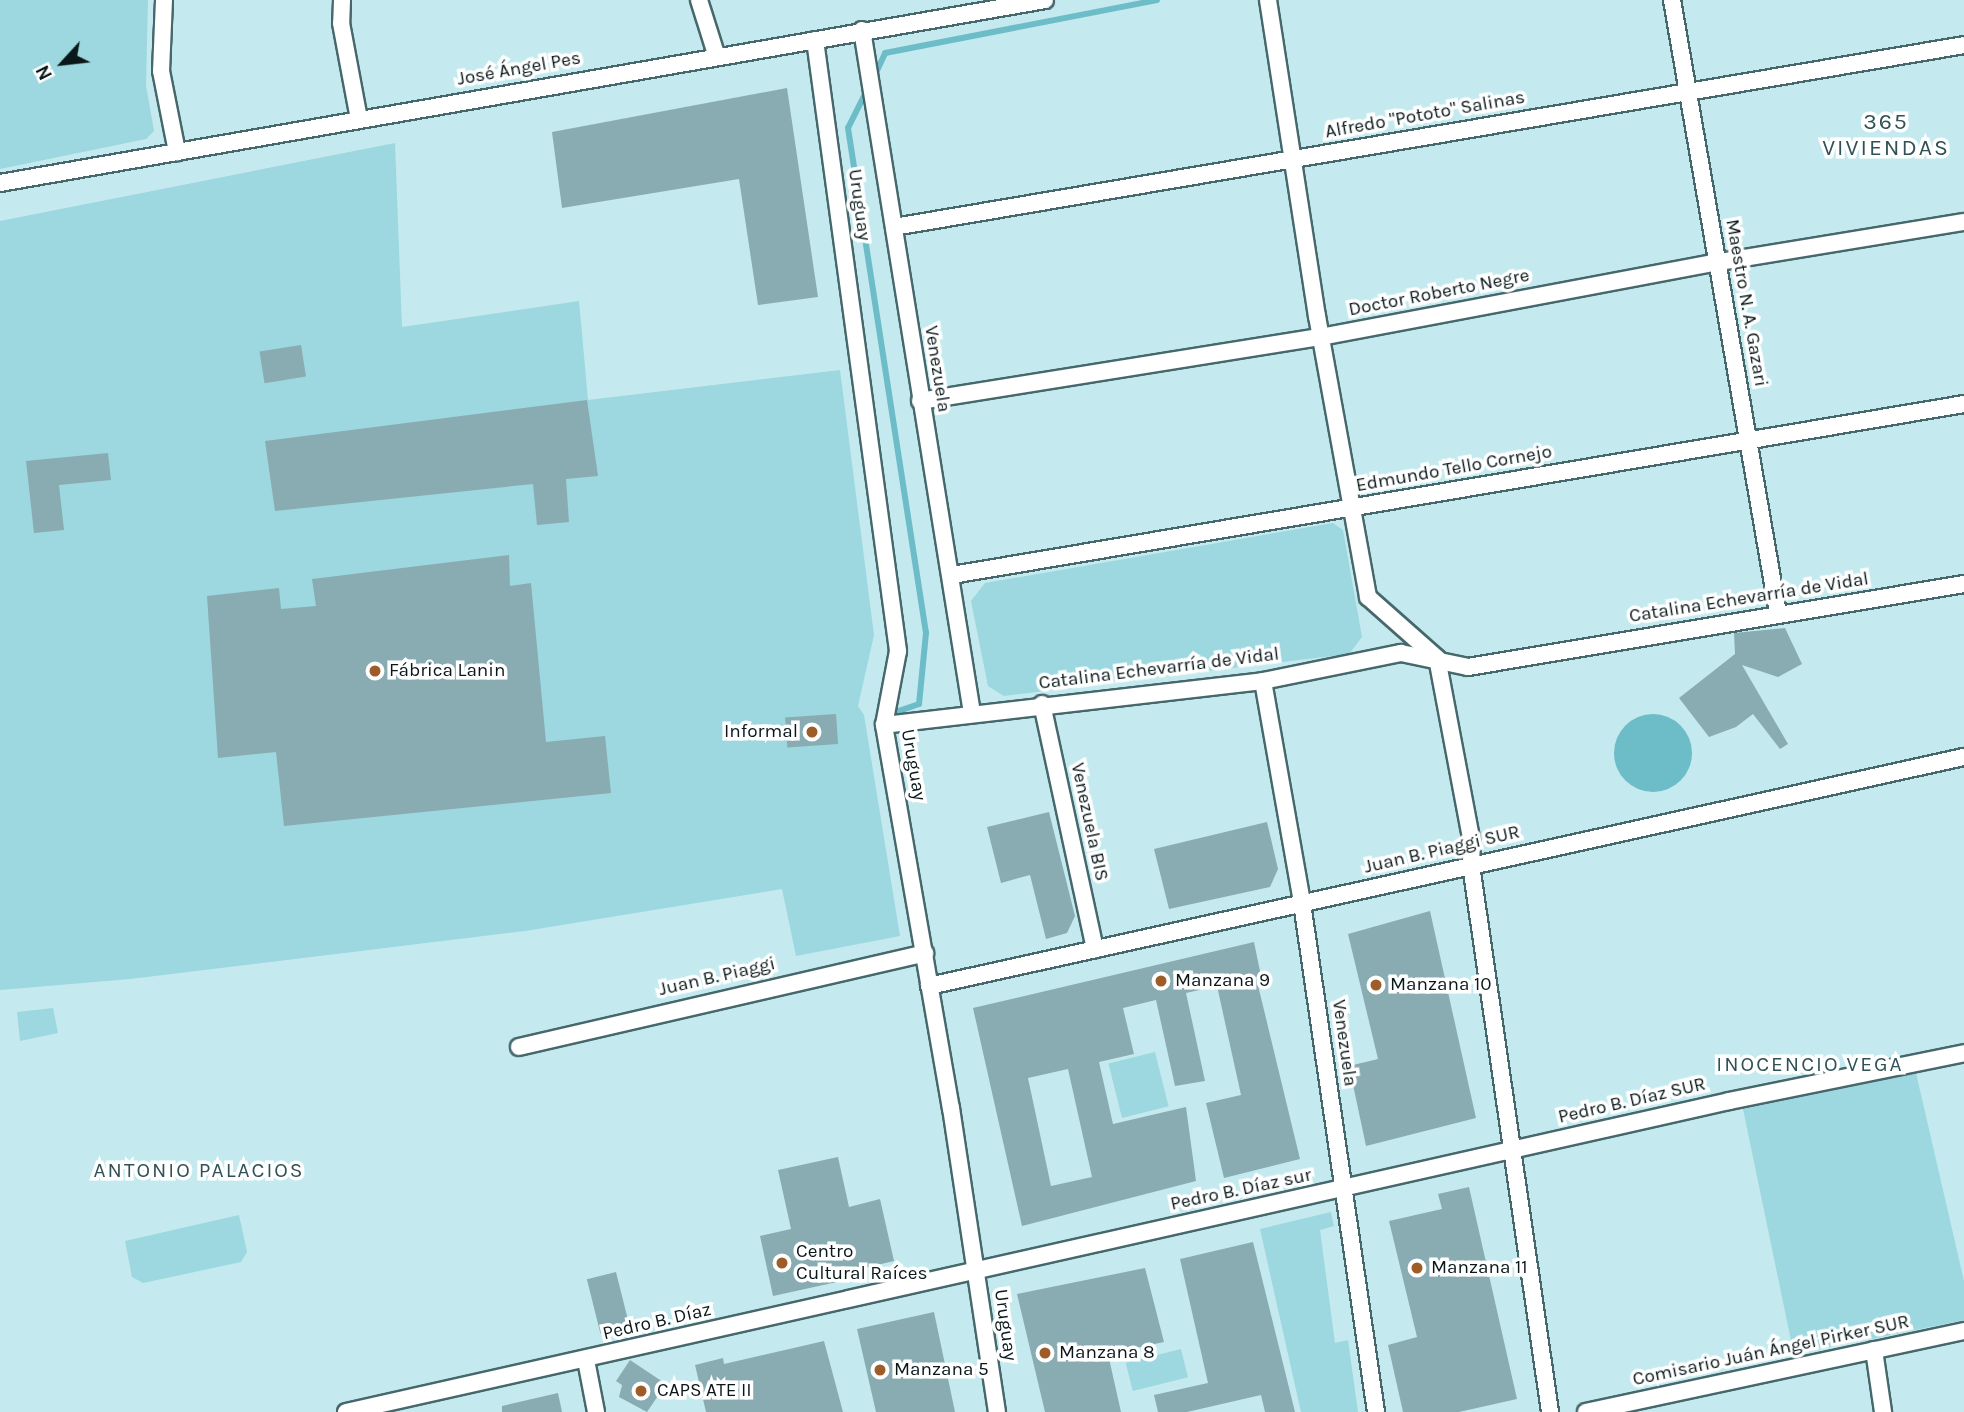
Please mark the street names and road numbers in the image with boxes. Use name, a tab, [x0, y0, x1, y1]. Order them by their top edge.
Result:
street label: José Ángel Pes	[455, 47, 583, 91]
street label: Alfredo "Pototo" Salinas	[1323, 86, 1527, 144]
street label: Uruguay	[843, 168, 875, 242]
street label: Maestro N. A. Gazari	[1720, 217, 1772, 389]
street label: Doctor Roberto Negre	[1347, 264, 1531, 322]
street label: Venezuela	[919, 324, 955, 414]
street label: Edmundo Tello Cornejo	[1354, 441, 1554, 497]
street label: Catalina Echevarría de Vidal	[1628, 568, 1870, 628]
street label: Catalina Echevarría de Vidal	[1037, 643, 1281, 695]
street label: Uruguay	[895, 727, 931, 803]
street label: Venezuela BIS	[1065, 761, 1113, 883]
street label: Juan B. Piaggi SUR	[1362, 821, 1522, 879]
street label: Juan B. Piaggi	[656, 952, 778, 1002]
street label: Venezuela	[1327, 998, 1361, 1088]
street label: Pedro B. Díaz SUR	[1556, 1073, 1708, 1129]
street label: Pedro B. Díaz sur	[1168, 1164, 1314, 1216]
street label: Uruguay	[989, 1288, 1021, 1362]
street label: Pedro B. Díaz	[601, 1298, 713, 1346]
street label: Comisario Juán Ángel Pirker SUR	[1631, 1311, 1911, 1391]

